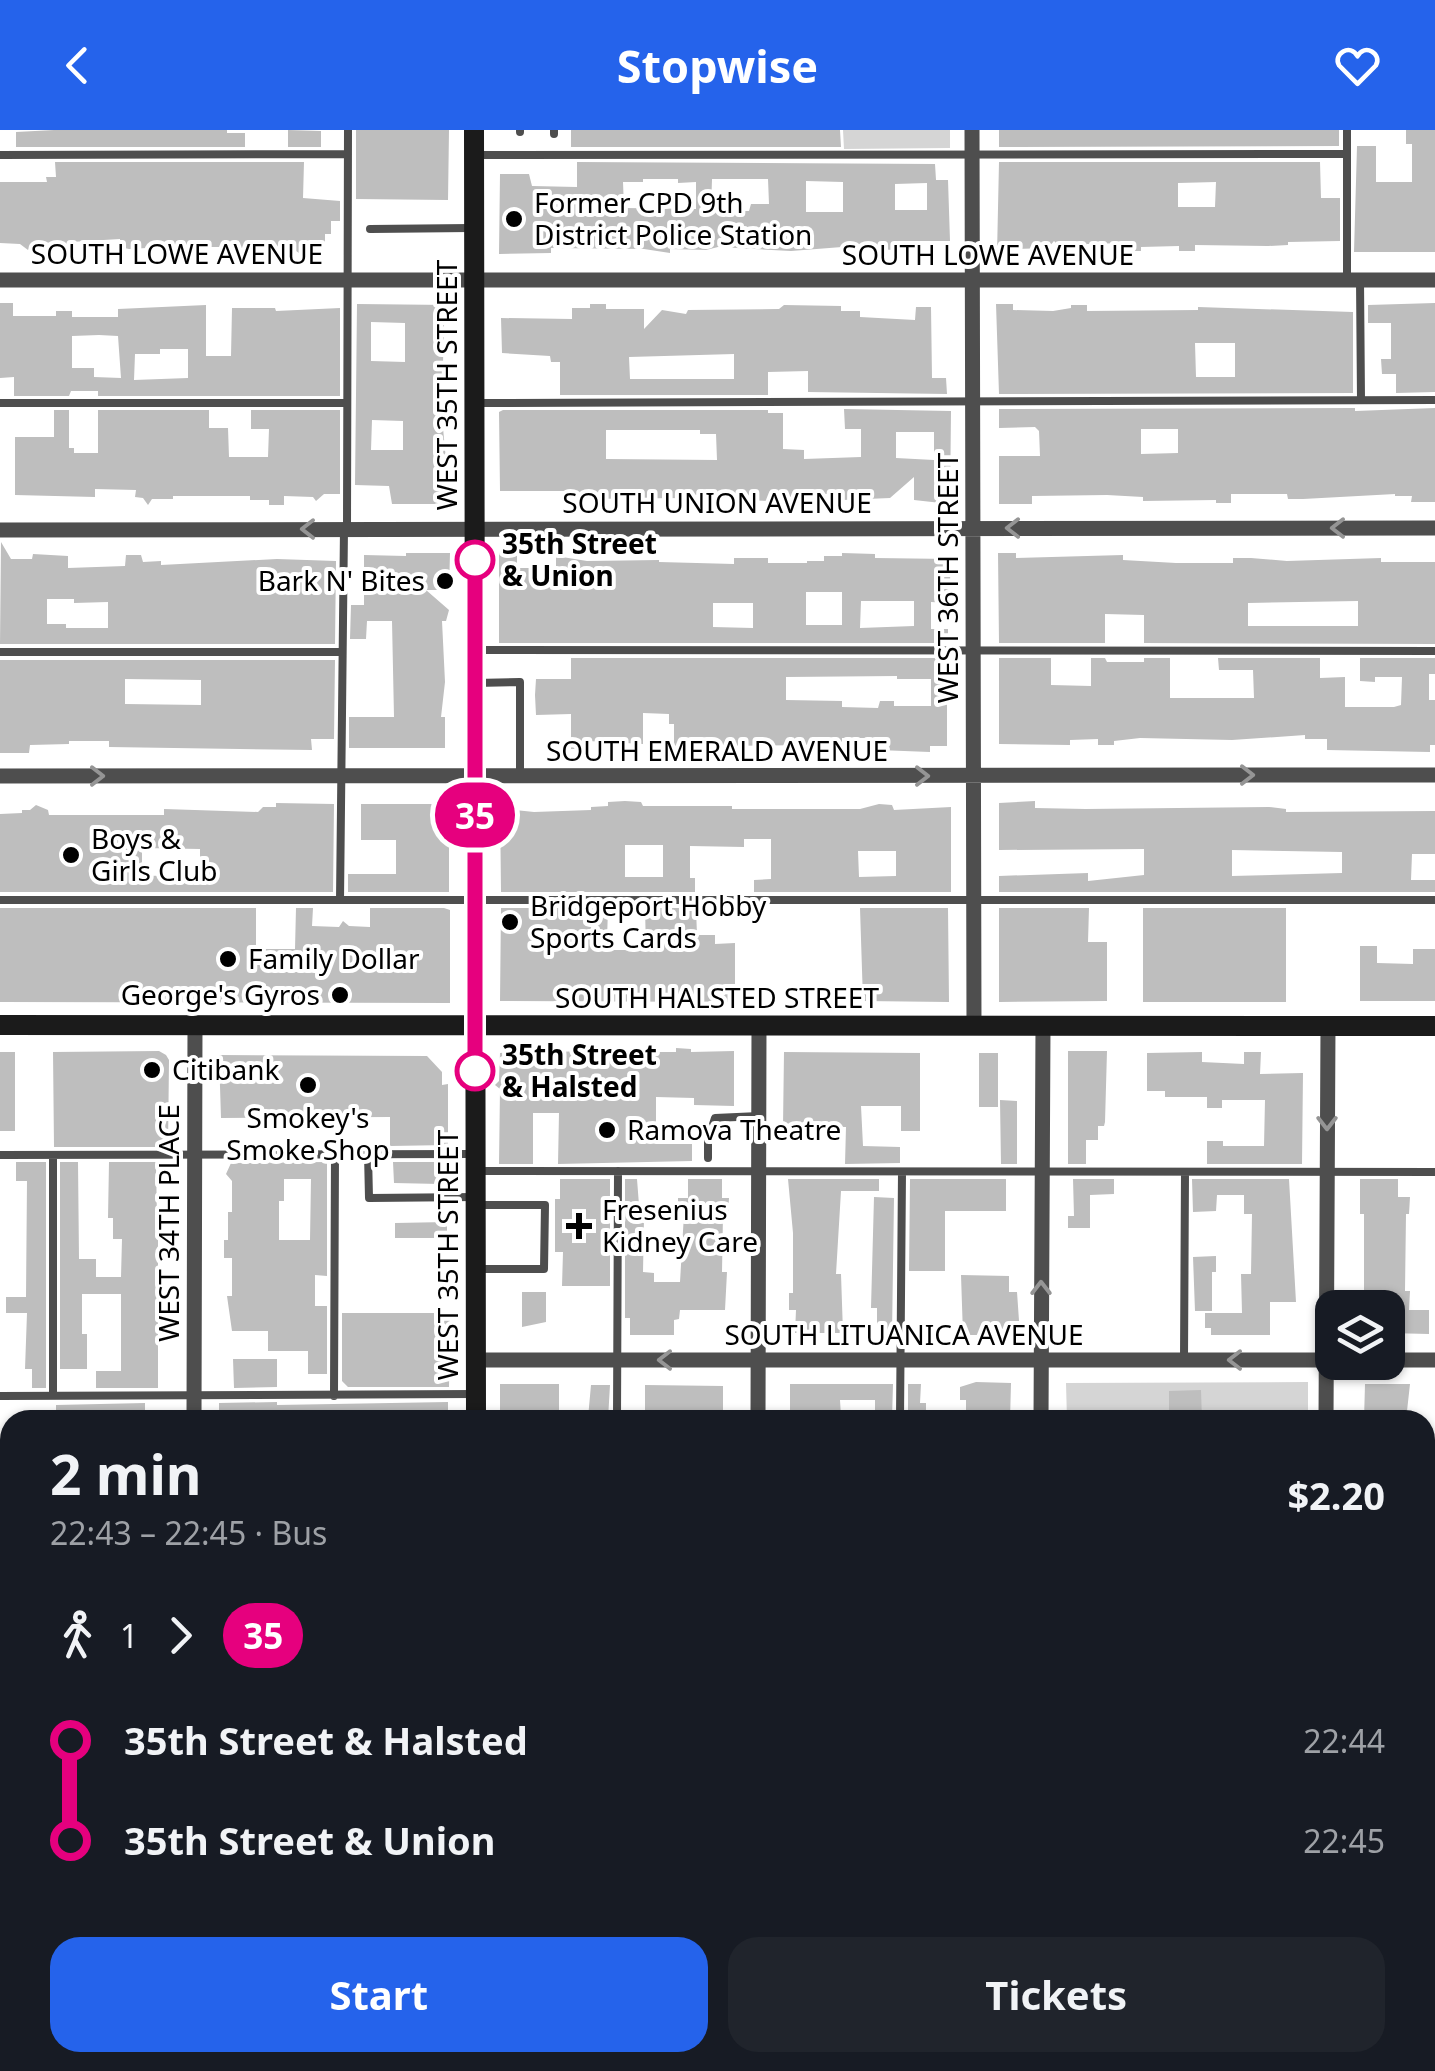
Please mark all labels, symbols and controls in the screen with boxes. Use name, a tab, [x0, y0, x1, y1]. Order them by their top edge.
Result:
text: Stopwise	[617, 35, 818, 96]
icon: back	[50, 38, 105, 93]
icon: heart	[1330, 38, 1385, 93]
place label: Former CPD 9th District Police Station	[534, 183, 812, 253]
marker: Former CPD 9th District Police Station	[503, 208, 525, 230]
street label: SOUTH LOWE AVENUE	[31, 234, 323, 272]
street label: SOUTH LOWE AVENUE	[842, 235, 1134, 273]
street label: WEST 35TH STREET	[427, 259, 465, 510]
street label: WEST 36TH STREET	[928, 452, 966, 703]
street label: SOUTH UNION AVENUE	[562, 483, 872, 521]
one-way arrow	[1004, 517, 1020, 539]
one-way arrow	[1329, 517, 1344, 539]
one-way arrow	[299, 518, 314, 540]
place label: 35th Street & Union	[502, 524, 657, 594]
marker: 35th Street & Union	[456, 541, 494, 579]
place label: Bark N' Bites	[258, 561, 425, 599]
marker: Bark N' Bites	[434, 570, 456, 592]
street label: SOUTH EMERALD AVENUE	[546, 731, 888, 769]
one-way arrow	[1240, 764, 1256, 786]
one-way arrow	[90, 765, 106, 787]
one-way arrow	[916, 765, 931, 787]
line badge: 35	[430, 782, 520, 848]
text: 35	[455, 792, 495, 839]
place label: Boys & Girls Club	[91, 819, 218, 889]
marker: Boys & Girls Club	[60, 844, 82, 866]
place label: Bridgeport Hobby Sports Cards	[530, 886, 767, 956]
marker: Bridgeport Hobby Sports Cards	[499, 911, 521, 933]
place label: Family Dollar	[248, 939, 420, 977]
marker: Family Dollar	[217, 948, 239, 970]
place label: George's Gyros	[121, 975, 320, 1013]
street label: SOUTH HALSTED STREET	[555, 978, 879, 1016]
marker: George's Gyros	[329, 984, 351, 1006]
place label: 35th Street & Halsted	[502, 1035, 657, 1105]
place label: Citibank	[172, 1050, 279, 1088]
marker: 35th Street & Halsted	[456, 1052, 494, 1090]
marker: Citibank	[141, 1059, 163, 1081]
marker: Smokey's Smoke Shop	[297, 1074, 319, 1096]
place label: Smokey's Smoke Shop	[226, 1098, 390, 1168]
street label: WEST 34TH PLACE	[149, 1104, 187, 1342]
place label: Ramova Theatre	[627, 1110, 841, 1148]
one-way arrow	[1316, 1116, 1338, 1132]
marker: Ramova Theatre	[596, 1119, 618, 1141]
street label: WEST 35TH STREET	[428, 1129, 466, 1380]
place label: Fresenius Kidney Care	[602, 1190, 758, 1260]
marker: Fresenius Kidney Care	[566, 1213, 592, 1239]
one-way arrow	[1030, 1279, 1052, 1294]
map controls	[1315, 1290, 1405, 1380]
button: layers	[1315, 1290, 1405, 1380]
street label: SOUTH LITUANICA AVENUE	[724, 1315, 1084, 1353]
one-way arrow	[657, 1349, 672, 1371]
one-way arrow	[1227, 1349, 1242, 1371]
text: 2 min	[50, 1436, 202, 1511]
text: $2.20	[1287, 1469, 1385, 1521]
text: 22:43 – 22:45 · Bus	[50, 1511, 327, 1554]
icon: walk	[50, 1608, 105, 1663]
icon: forward	[153, 1608, 208, 1663]
text: 35	[243, 1612, 283, 1659]
text: 1	[120, 1614, 138, 1657]
text: 35th Street & Halsted	[124, 1714, 528, 1766]
text: 22:44	[1303, 1719, 1385, 1762]
text: 35th Street & Union	[124, 1814, 496, 1866]
text: 22:45	[1303, 1819, 1385, 1862]
button: Start	[50, 1937, 708, 2052]
button: Tickets	[728, 1937, 1385, 2052]

